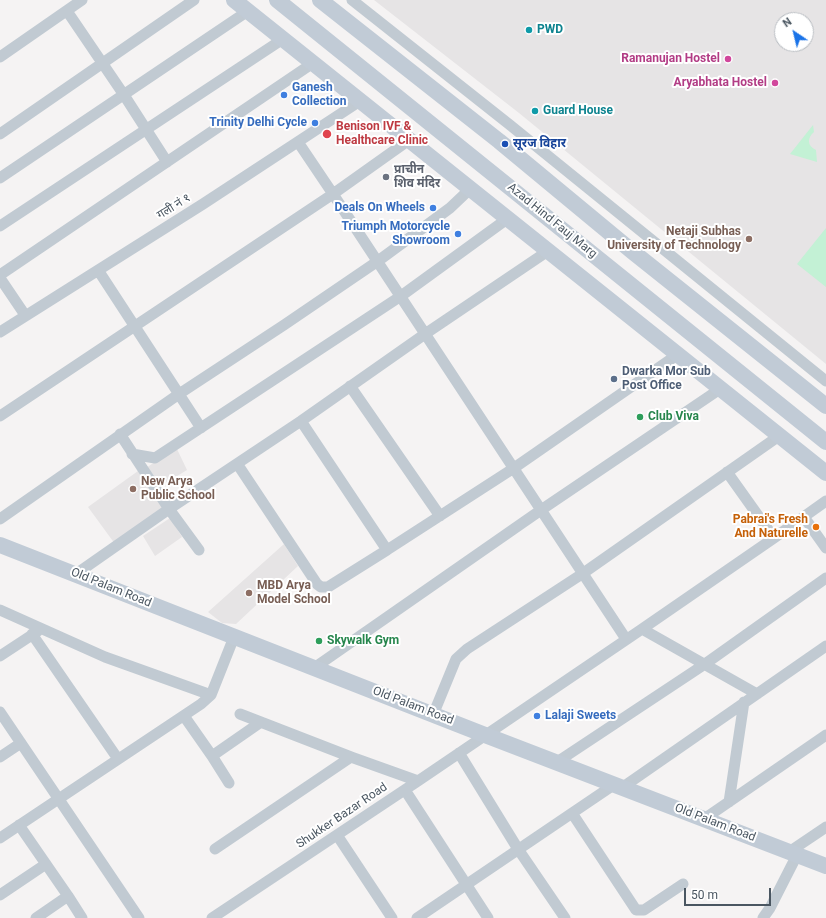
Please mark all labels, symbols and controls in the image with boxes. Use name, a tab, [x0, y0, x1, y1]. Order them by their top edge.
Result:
north arrow	[774, 12, 814, 52]
text: N	[780, 15, 794, 30]
place label: PWD	[537, 23, 563, 37]
marker: PWD	[524, 25, 534, 35]
place label: Ramanujan Hostel	[621, 52, 720, 66]
marker: Ramanujan Hostel	[723, 54, 733, 64]
place label: Aryabhata Hostel	[674, 76, 767, 90]
marker: Aryabhata Hostel	[770, 78, 780, 88]
place label: Ganesh Collection	[292, 81, 346, 109]
marker: Ganesh Collection	[279, 90, 289, 100]
place label: Guard House	[543, 104, 613, 118]
marker: Guard House	[530, 106, 540, 116]
place label: Trinity Delhi Cycle	[209, 116, 307, 130]
marker: Trinity Delhi Cycle	[310, 118, 320, 128]
place label: Benison IVF & Healthcare Clinic	[336, 120, 428, 148]
marker: Benison IVF & Healthcare Clinic	[321, 128, 333, 140]
place label: सूरज विहार	[513, 137, 566, 151]
marker: सूरज विहार	[500, 139, 510, 149]
place label: प्राचीन शिव मंदिर	[394, 163, 440, 191]
marker: प्राचीन शिव मंदिर	[381, 172, 391, 182]
street label: Azad Hind Fauj Marg	[504, 180, 600, 262]
street label: गली नं १	[155, 191, 193, 223]
place label: Deals On Wheels	[334, 201, 425, 215]
marker: Deals On Wheels	[428, 203, 438, 213]
place label: Triumph Motorcycle Showroom	[341, 220, 450, 248]
place label: Netaji Subhas University of Technology	[607, 225, 741, 253]
marker: Triumph Motorcycle Showroom	[453, 229, 463, 239]
marker: Netaji Subhas University of Technology	[744, 234, 754, 244]
place label: Dwarka Mor Sub Post Office	[622, 365, 711, 393]
marker: Dwarka Mor Sub Post Office	[609, 374, 619, 384]
place label: Club Viva	[648, 410, 699, 424]
marker: Club Viva	[635, 412, 645, 422]
place label: New Arya Public School	[141, 475, 215, 503]
marker: New Arya Public School	[128, 484, 138, 494]
place label: Pabrai's Fresh And Naturelle	[733, 513, 808, 541]
marker: Pabrai's Fresh And Naturelle	[811, 522, 821, 532]
street label: Old Palam Road	[69, 565, 153, 611]
place label: MBD Arya Model School	[257, 579, 331, 607]
marker: MBD Arya Model School	[244, 588, 254, 598]
place label: Skywalk Gym	[327, 634, 399, 648]
marker: Skywalk Gym	[314, 636, 324, 646]
street label: Old Palam Road	[371, 684, 455, 728]
place label: Lalaji Sweets	[545, 709, 616, 723]
marker: Lalaji Sweets	[532, 711, 542, 721]
street label: Shukker Bazar Road	[294, 780, 390, 852]
street label: Old Palam Road	[673, 801, 757, 845]
scale bar	[686, 880, 773, 906]
text: 50 m	[691, 888, 718, 902]

